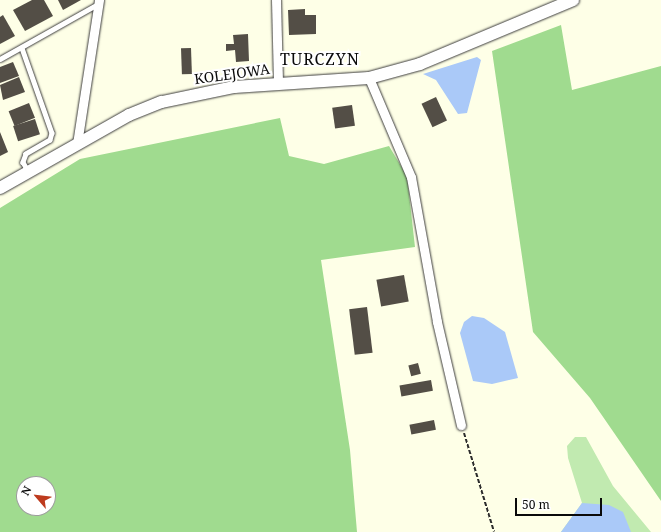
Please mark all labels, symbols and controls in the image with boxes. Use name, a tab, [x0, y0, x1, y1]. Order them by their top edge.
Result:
district label: TURCZYN	[280, 49, 360, 69]
street label: KOLEJOWA	[193, 60, 271, 88]
north arrow	[16, 476, 56, 516]
text: N	[17, 483, 35, 498]
scale bar	[517, 490, 604, 516]
text: 50 m	[522, 496, 550, 513]

